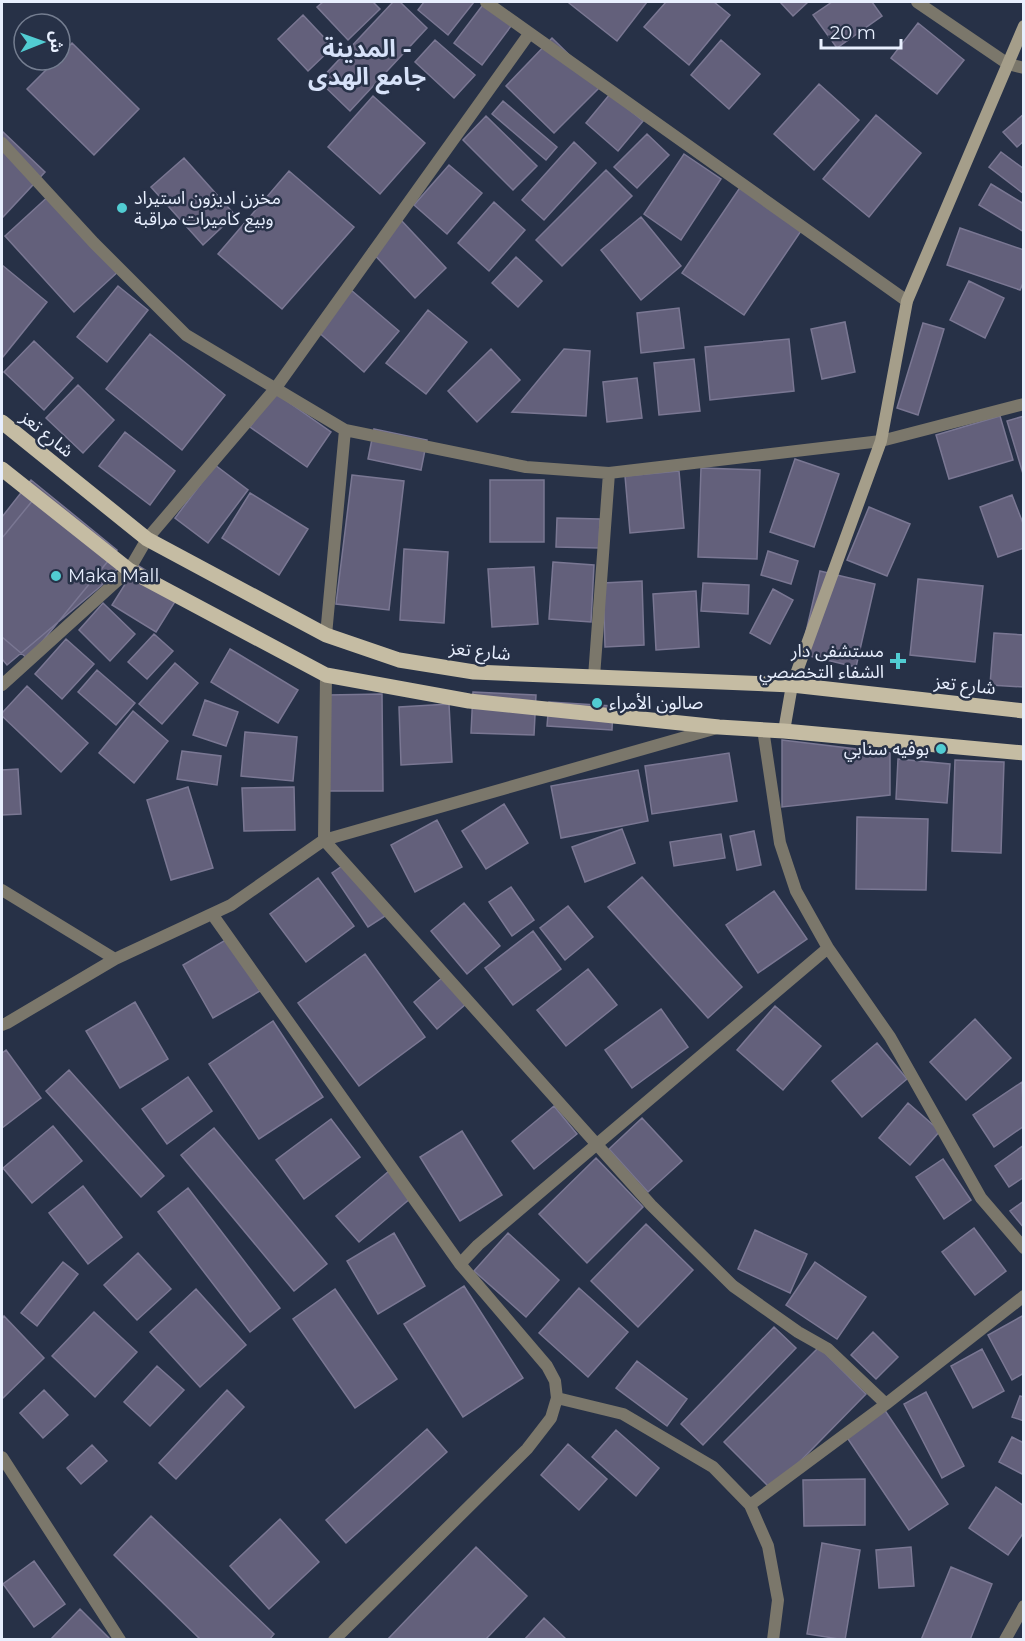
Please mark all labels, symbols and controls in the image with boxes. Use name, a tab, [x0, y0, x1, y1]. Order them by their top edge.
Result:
north arrow	[12, 12, 72, 72]
scale bar	[821, 12, 900, 50]
text: 20 m	[830, 22, 876, 44]
text: ش	[47, 31, 66, 53]
district label: المدينة - جامع الهدى	[308, 34, 426, 95]
place label: مخزن اديزون استيراد وبيع كاميرات مراقبة	[134, 187, 281, 233]
marker: مخزن اديزون استيراد وبيع كاميرات مراقبة	[115, 201, 129, 215]
street label: شارع تعز	[13, 405, 78, 464]
place label: Maka Mall	[68, 565, 159, 587]
marker: Maka Mall	[49, 569, 63, 583]
street label: شارع تعز	[447, 637, 512, 668]
place label: مستشفى دار الشفاء التخصصي	[759, 640, 884, 685]
marker: مستشفى دار الشفاء التخصصي	[889, 652, 907, 670]
street label: شارع تعز	[932, 671, 997, 702]
place label: صالون الأمراء	[609, 692, 703, 714]
marker: صالون الأمراء	[590, 696, 604, 710]
place label: بوفيه سنابي	[844, 738, 929, 762]
marker: بوفيه سنابي	[934, 742, 948, 756]

